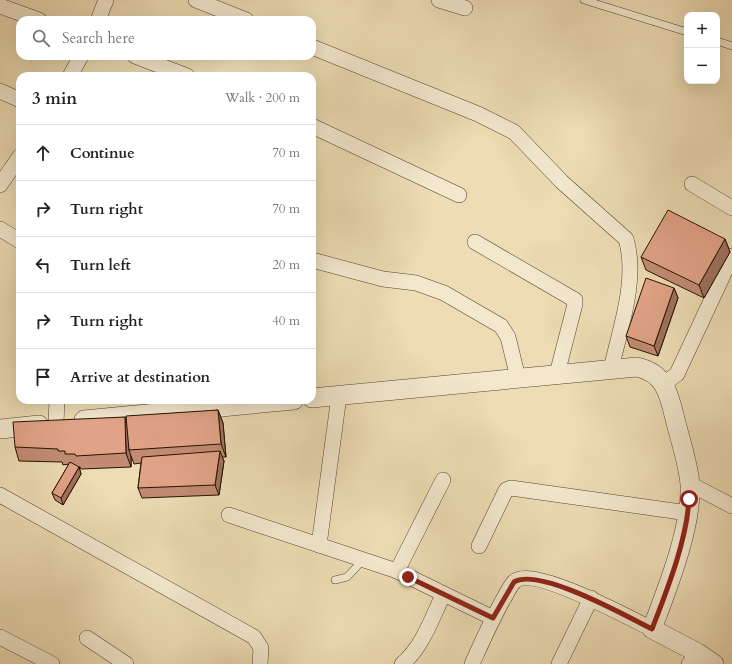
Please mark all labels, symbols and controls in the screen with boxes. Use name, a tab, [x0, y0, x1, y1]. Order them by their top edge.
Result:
map controls	[684, 12, 720, 84]
button: +	[684, 12, 720, 48]
search box	[16, 16, 316, 60]
icon: search	[30, 27, 52, 49]
text: Search here	[62, 28, 135, 48]
button: −	[684, 48, 720, 84]
text: 3 min	[32, 87, 77, 110]
text: Walk · 200 m	[225, 89, 300, 107]
icon: ahead	[32, 142, 54, 164]
text: Continue	[70, 143, 135, 163]
text: 70 m	[272, 144, 300, 162]
icon: right	[32, 198, 54, 220]
text: Turn right	[70, 199, 143, 219]
text: 70 m	[272, 200, 300, 218]
icon: left	[32, 254, 54, 276]
text: Turn left	[70, 255, 131, 275]
text: 20 m	[272, 256, 300, 274]
icon: right	[32, 310, 54, 332]
text: Turn right	[70, 311, 143, 331]
text: 40 m	[272, 312, 300, 330]
icon: arrive	[32, 366, 54, 388]
text: Arrive at destination	[70, 367, 210, 387]
route start	[680, 490, 698, 508]
route end	[399, 568, 417, 586]

